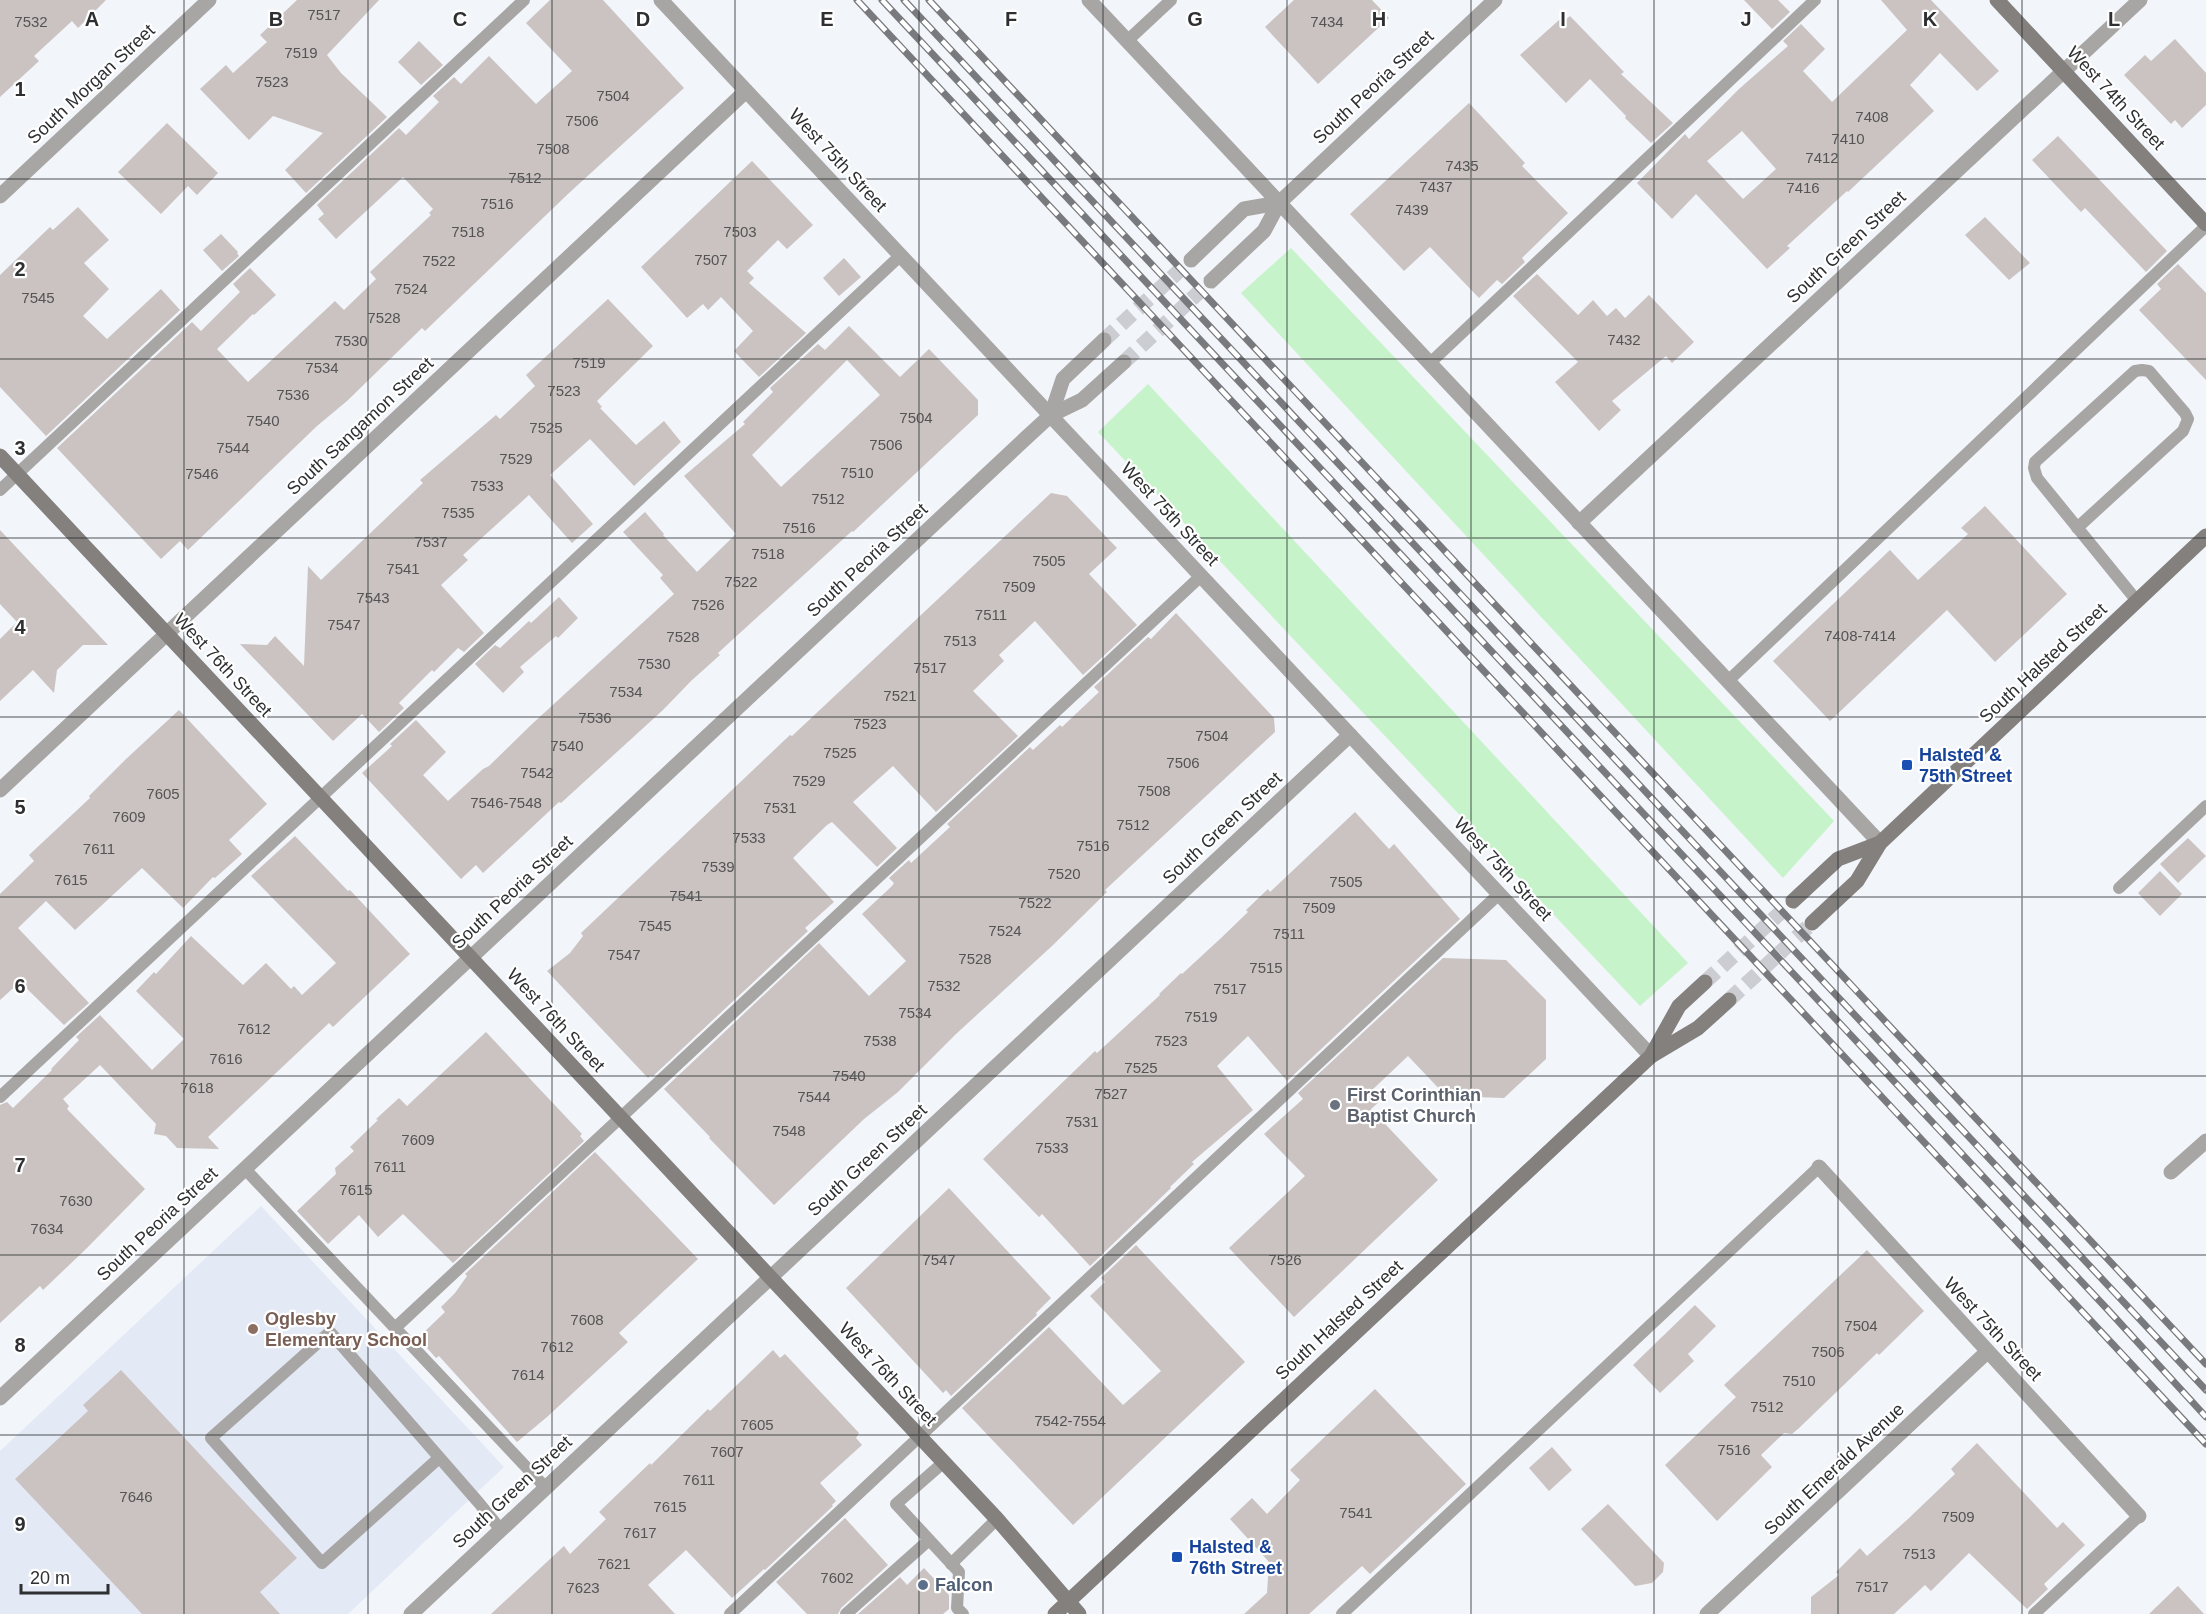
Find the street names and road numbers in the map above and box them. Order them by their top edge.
street label: South Morgan Street [23,20,159,148]
street label: South Peoria Street [1309,26,1437,148]
street label: West 74th Street [2063,42,2169,154]
street label: West 75th Street [785,104,891,216]
street label: South Green Street [1782,187,1910,307]
street label: South Sangamon Street [283,353,437,499]
street label: West 75th Street [1117,458,1223,570]
street label: South Peoria Street [803,499,931,621]
street label: South Halsted Street [1975,599,2111,727]
street label: West 76th Street [170,609,276,721]
street label: South Green Street [1158,768,1286,888]
street label: West 75th Street [1450,813,1556,925]
street label: South Peoria Street [448,831,576,953]
street label: West 76th Street [503,964,609,1076]
street label: South Green Street [803,1100,931,1220]
street label: South Peoria Street [93,1163,221,1285]
street label: South Halsted Street [1271,1256,1407,1384]
street label: West 75th Street [1940,1273,2046,1385]
street label: West 76th Street [835,1318,941,1430]
street label: South Emerald Avenue [1760,1399,1908,1539]
street label: South Green Street [448,1432,576,1552]

